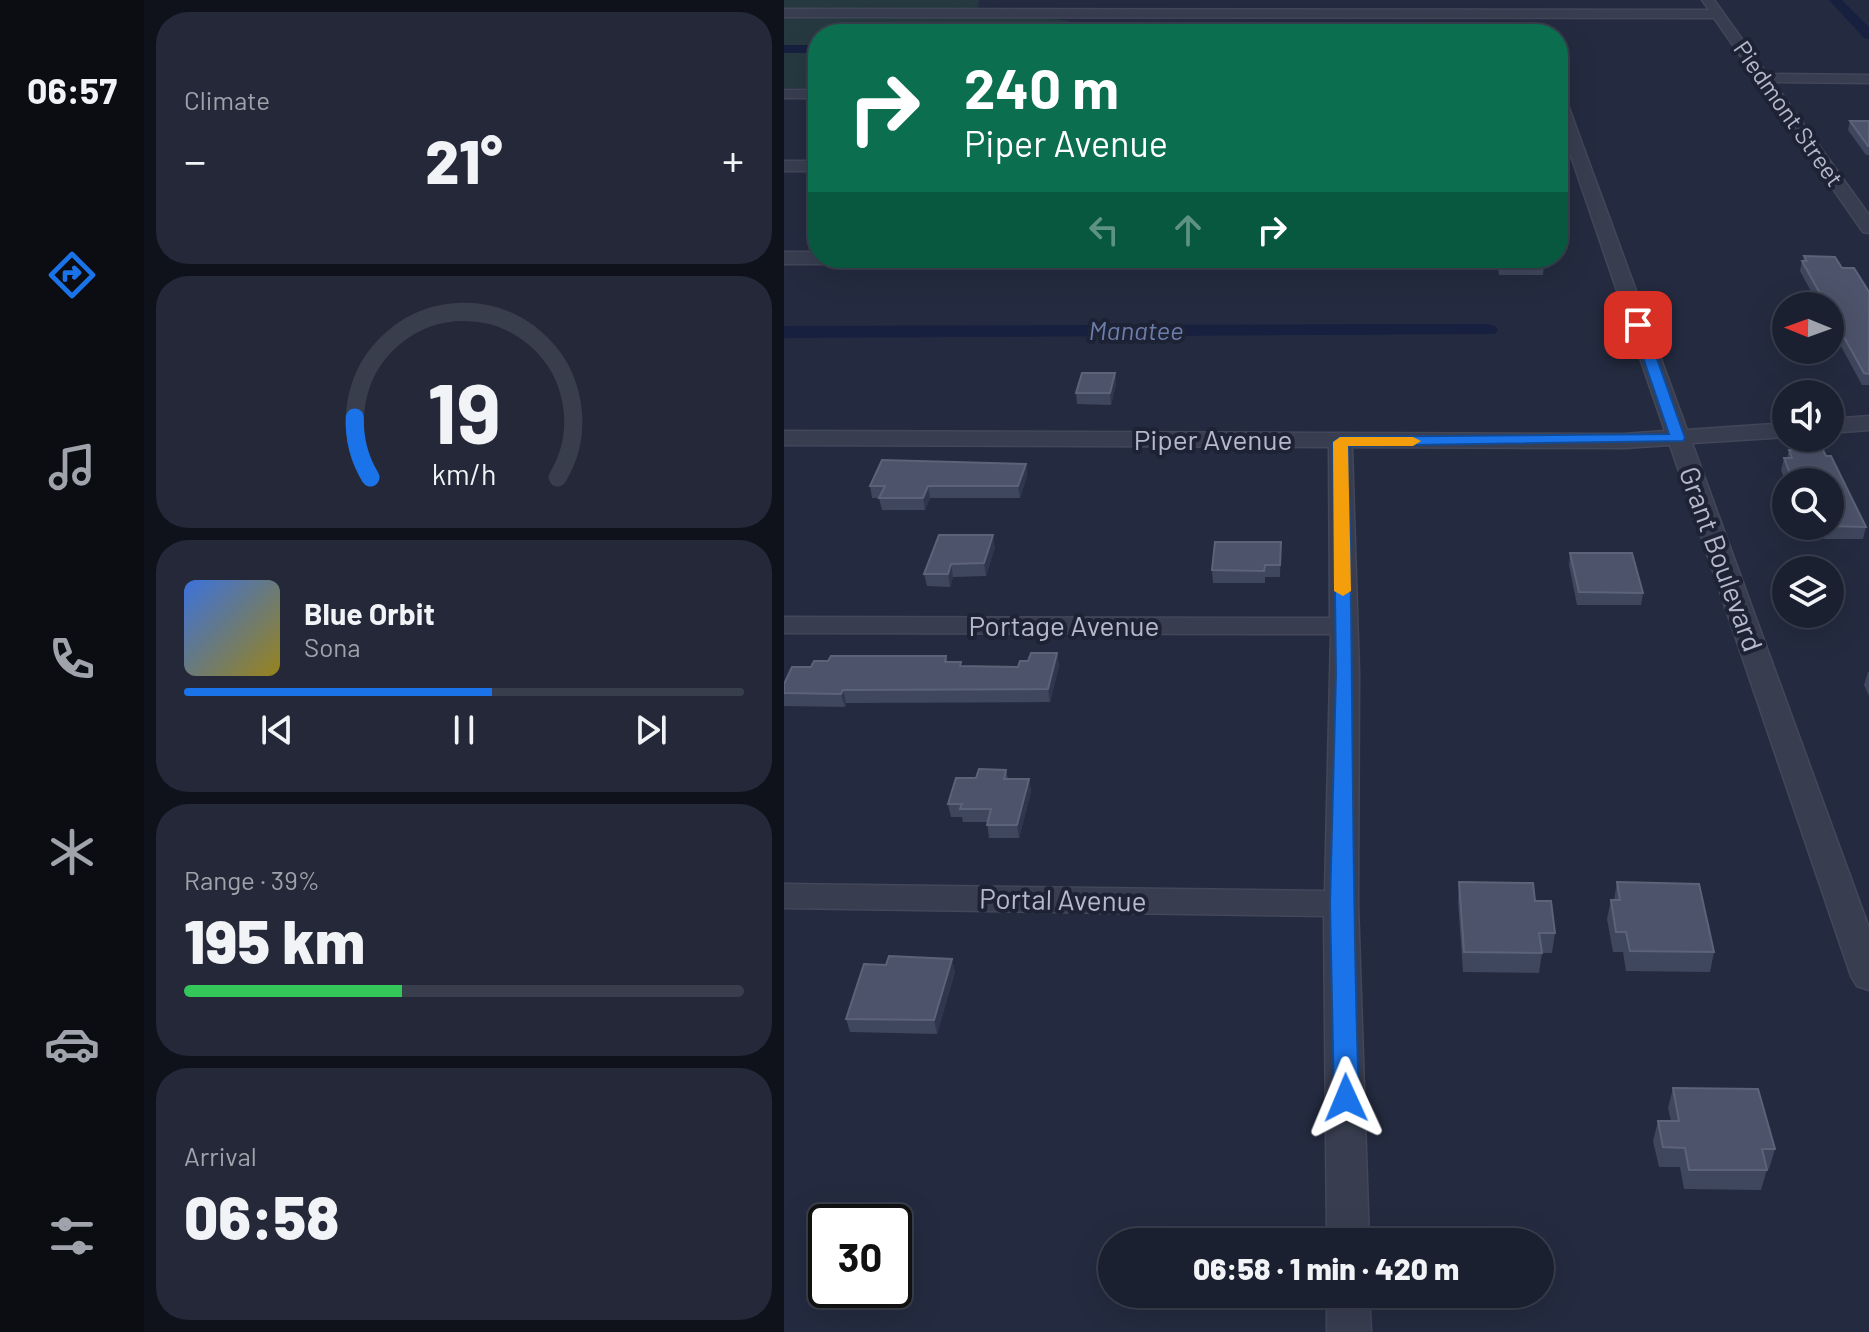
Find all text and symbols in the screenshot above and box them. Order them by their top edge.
street label: Piedmont Street [1728,35,1850,191]
text: 240 m [964,53,1119,120]
icon: right [832,56,936,160]
text: 06:57 [27,68,117,111]
text: Climate [184,84,270,115]
text: Piper Avenue [964,121,1168,164]
text: 21° [425,124,503,196]
text: − [184,133,206,186]
text: + [722,133,744,186]
icon: left [1082,208,1126,252]
icon: ahead [1166,208,1210,252]
icon: right [1250,208,1294,252]
icon: directions [44,247,100,303]
pin [1604,291,1672,359]
north arrow [1772,292,1844,364]
map controls [1772,292,1844,628]
icon: arrive [1616,303,1660,347]
water label: Manatee [1089,314,1183,345]
text: 19 [427,361,501,461]
button: sound [1772,380,1844,452]
street label: Piper Avenue [1134,422,1292,456]
icon: music [44,439,100,495]
text: km/h [432,456,496,491]
street label: Grant Boulevard [1673,462,1771,656]
button: search [1772,468,1844,540]
button: layers [1772,556,1844,628]
text: Blue Orbit [304,595,435,631]
street label: Portage Avenue [969,608,1159,642]
icon: phone [44,631,100,687]
text: Sona [304,631,361,662]
icon: previous [255,708,299,752]
icon: pause [442,708,486,752]
icon: next [629,708,673,752]
icon: climate [44,824,100,880]
text: Range · 39% [184,864,320,895]
street label: Portal Avenue [979,881,1147,917]
text: 195 km [184,904,365,976]
icon: car [44,1016,100,1072]
position arrow [1304,1056,1388,1140]
text: Arrival [184,1140,257,1171]
text: 06:58 [184,1180,339,1252]
speed limit sign: 30 [808,1204,912,1308]
icon: filters [44,1208,100,1264]
text: 06:58 · 1 min · 420 m [1193,1250,1459,1286]

